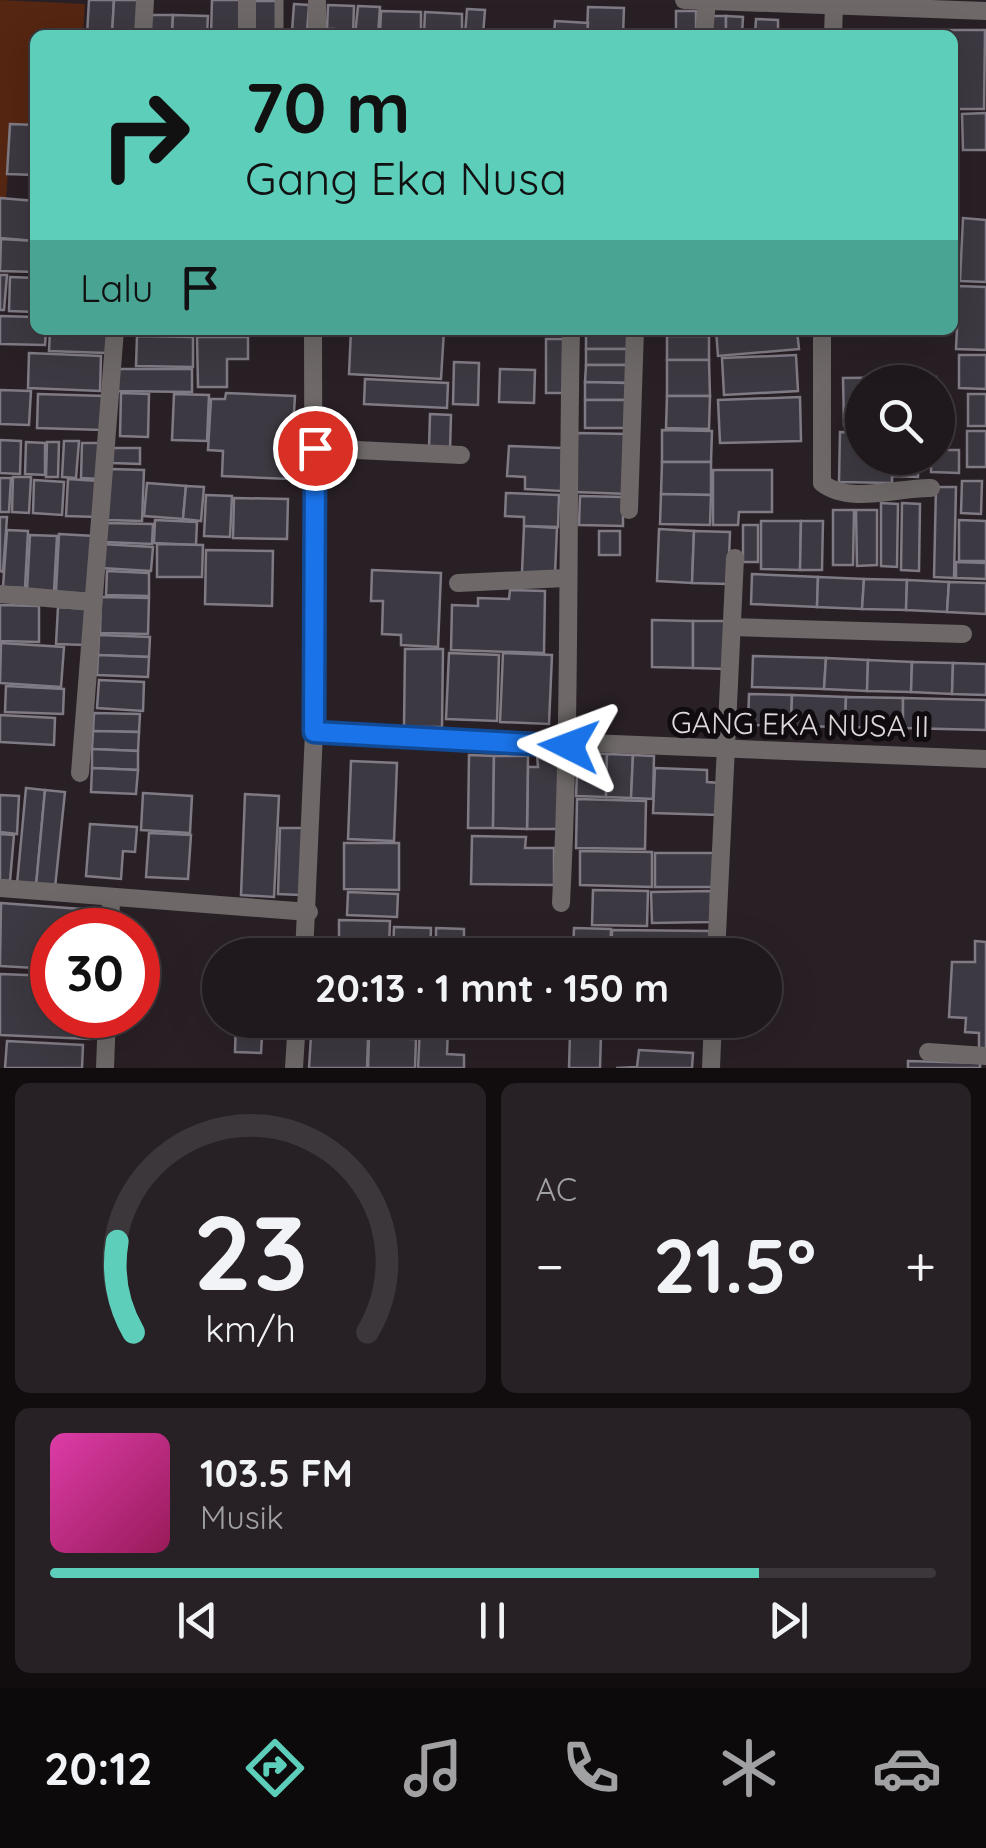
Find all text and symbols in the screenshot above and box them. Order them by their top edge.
text: 70 m [245,63,411,151]
icon: right [80,70,210,200]
text: Gang Eka Nusa [245,150,567,206]
icon: arrive [173,260,228,315]
text: Lalu [80,264,153,312]
map controls [845,365,955,475]
button: search [845,365,955,475]
pin [273,406,358,491]
icon: arrive [288,421,343,476]
position arrow [517,694,621,798]
street label: GANG EKA NUSA II [670,703,930,745]
speed limit sign: 30 [30,908,160,1038]
text: 20:13 · 1 mnt · 150 m [315,964,669,1012]
text: AC [536,1169,577,1209]
text: 23 [193,1186,308,1316]
text: 21.5° [653,1218,816,1312]
text: − [536,1231,564,1300]
text: + [905,1231,936,1300]
text: km/h [205,1306,296,1351]
text: 103.5 FM [200,1449,353,1497]
text: Musik [200,1497,284,1537]
icon: previous [170,1593,225,1648]
icon: pause [465,1593,520,1648]
icon: next [761,1593,816,1648]
icon: directions [240,1733,310,1803]
icon: music [398,1733,468,1803]
icon: phone [556,1733,626,1803]
icon: climate [714,1733,784,1803]
icon: car [872,1733,942,1803]
text: 20:12 [44,1740,153,1796]

